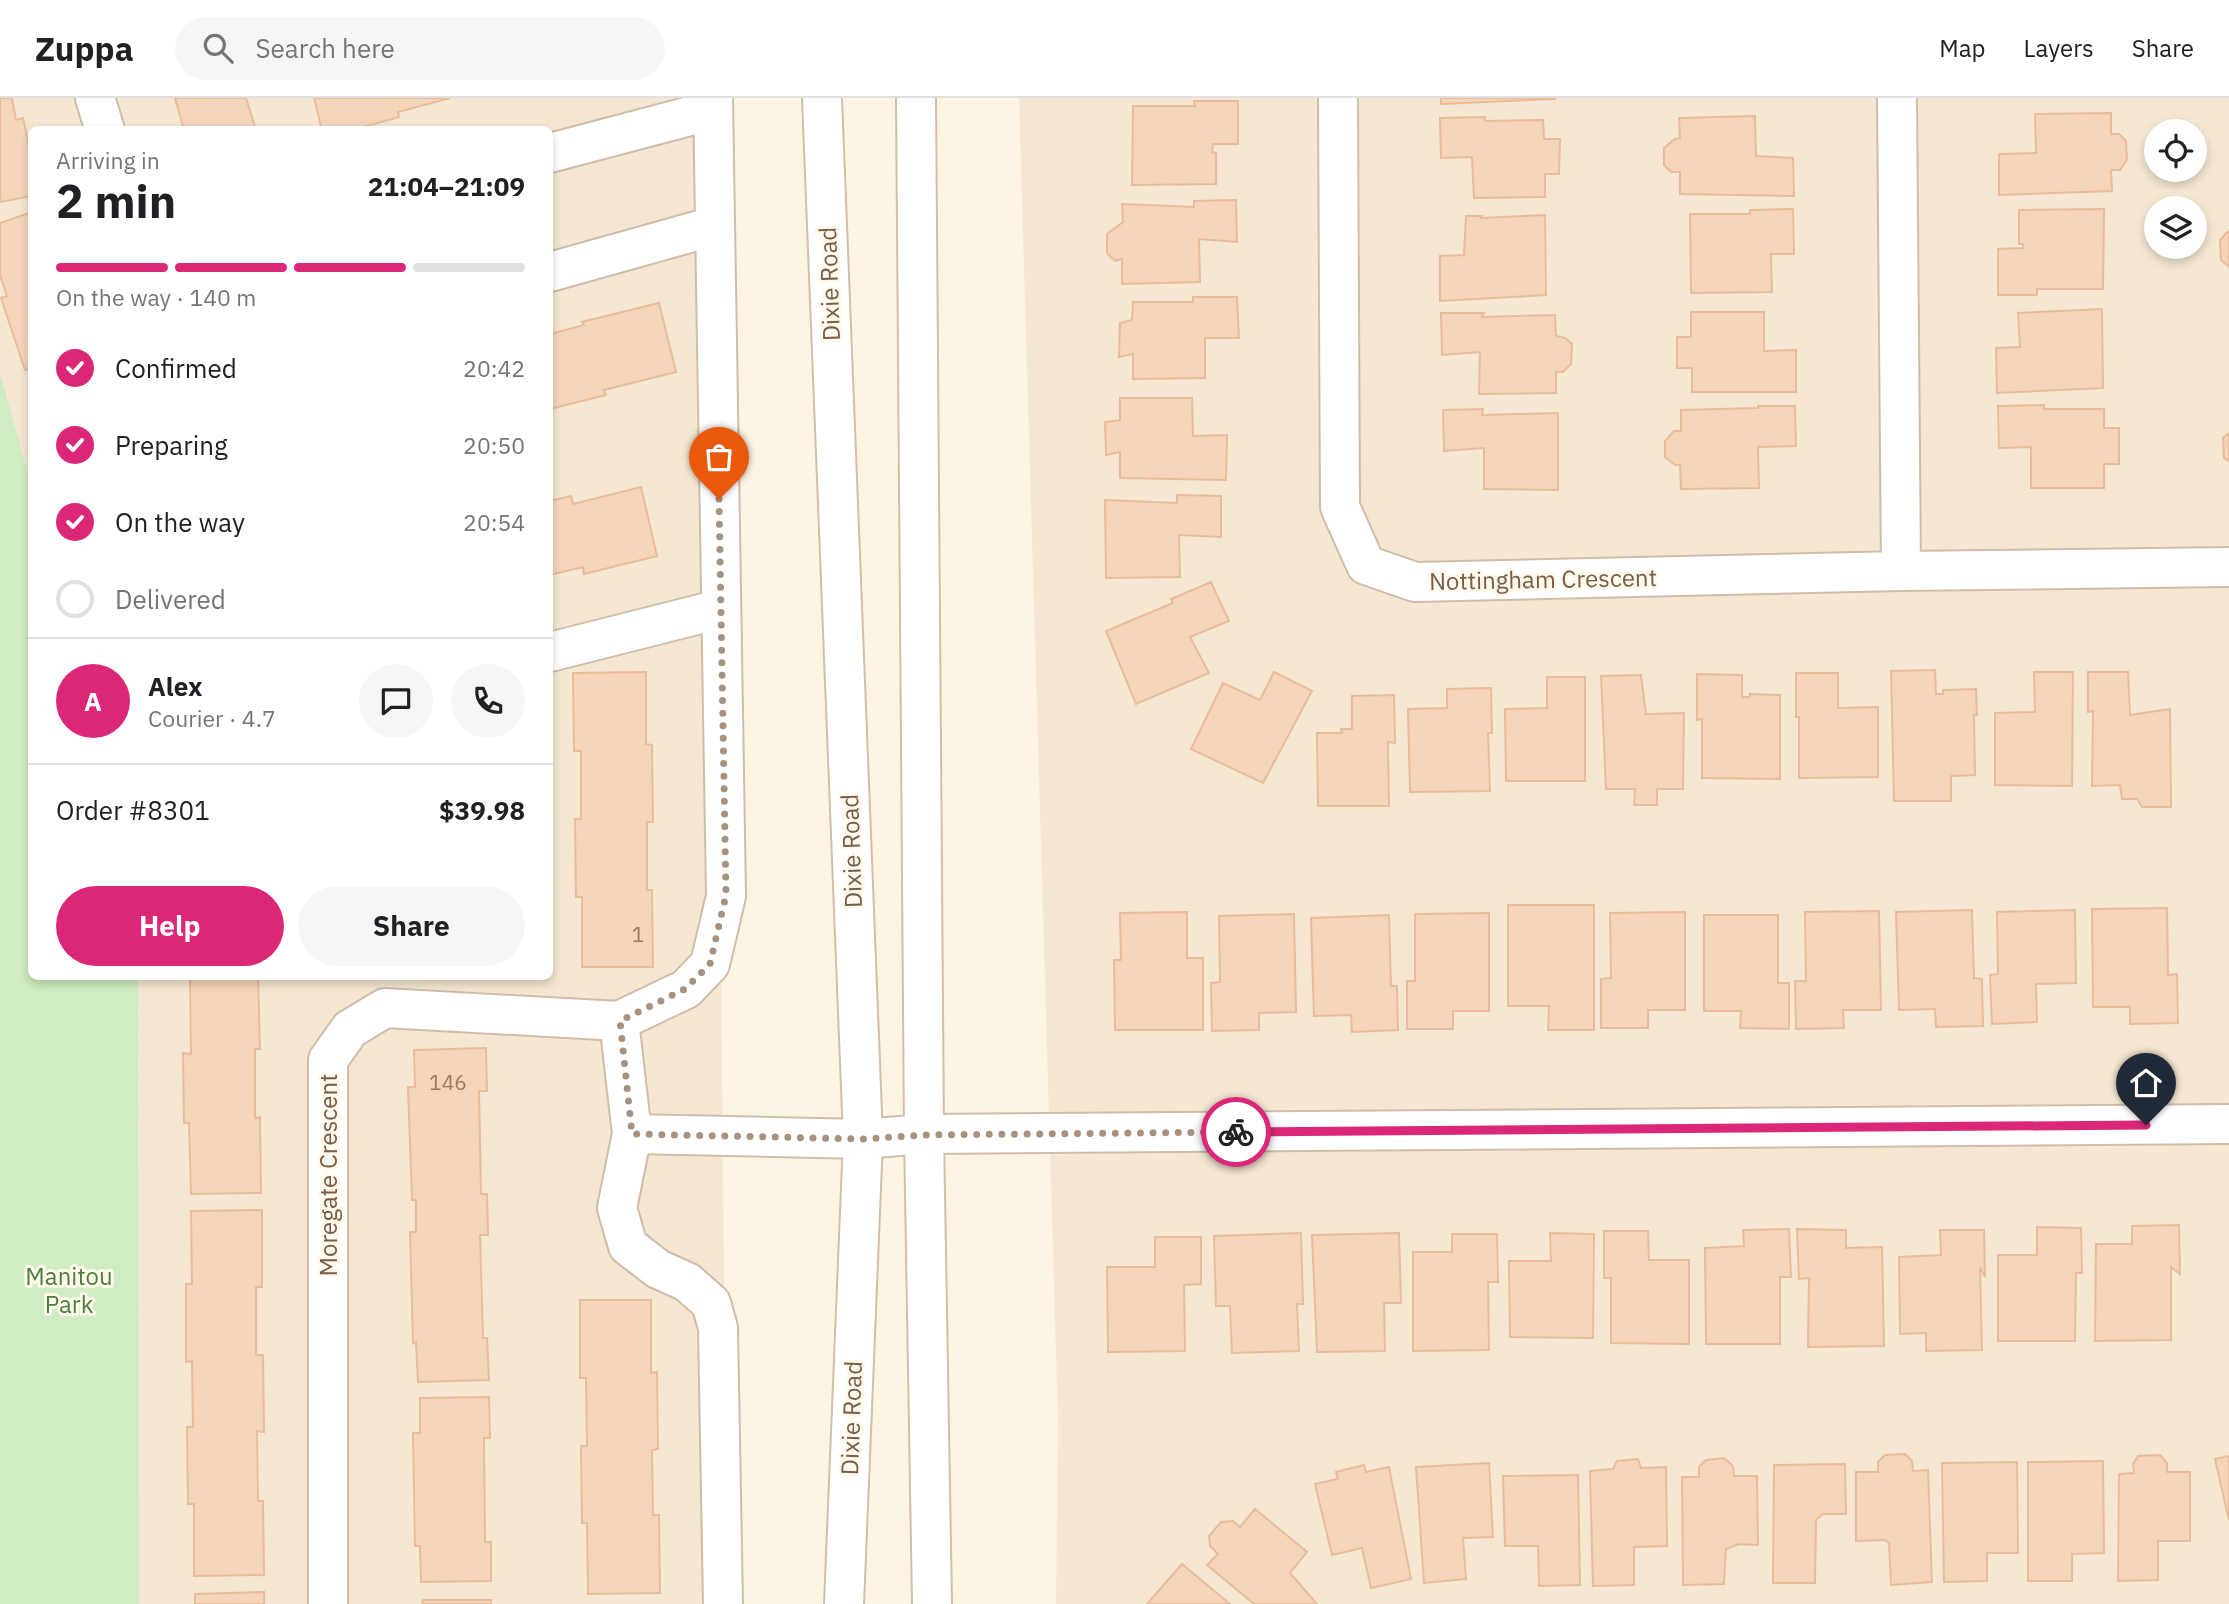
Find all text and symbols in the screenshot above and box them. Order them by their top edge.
search box [175,17,665,80]
text: Zuppa [35,27,133,70]
icon: search [199,29,237,67]
text: Search here [255,31,395,65]
text: Map [1939,32,1986,64]
text: Layers [2024,32,2094,64]
text: Share [2132,32,2194,64]
map controls [2144,119,2207,259]
button: locate [2144,119,2207,182]
text: Arriving in [56,145,160,175]
text: 21:04–21:09 [368,169,525,203]
text: 2 min [56,171,176,231]
button: layers [2144,196,2207,259]
street label: Dixie Road [811,226,847,342]
text: On the way · 140 m [56,282,256,312]
icon: check [56,349,94,387]
text: Confirmed [115,351,237,385]
text: 20:42 [463,353,525,383]
icon: check [56,426,94,464]
pin [689,427,749,499]
text: Preparing [115,428,228,462]
text: 20:50 [463,430,525,460]
icon: bag [700,438,738,476]
icon: check [56,503,94,541]
text: On the way [115,505,245,539]
text: 20:54 [463,507,525,537]
street label: Nottingham Crescent [1429,561,1657,597]
text: Delivered [115,582,226,616]
button: chat [359,664,433,738]
button: phone [451,664,525,738]
text: Alex [148,669,202,703]
text: A [84,684,102,718]
text: Courier · 4.7 [148,703,276,733]
text: Order #8301 [56,793,210,827]
text: $39.98 [439,793,525,827]
street label: Dixie Road [833,793,869,909]
button: Help [56,886,284,966]
button: Share [298,886,525,966]
house number: 1 [632,920,644,948]
pin [2116,1053,2176,1125]
icon: home [2127,1064,2165,1102]
house number: 146 [429,1068,467,1096]
street label: Moregate Crescent [312,1074,344,1277]
courier [1201,1097,1271,1167]
icon: bike [1217,1113,1255,1151]
park label: Manitou Park [25,1260,113,1320]
street label: Dixie Road [833,1360,869,1476]

